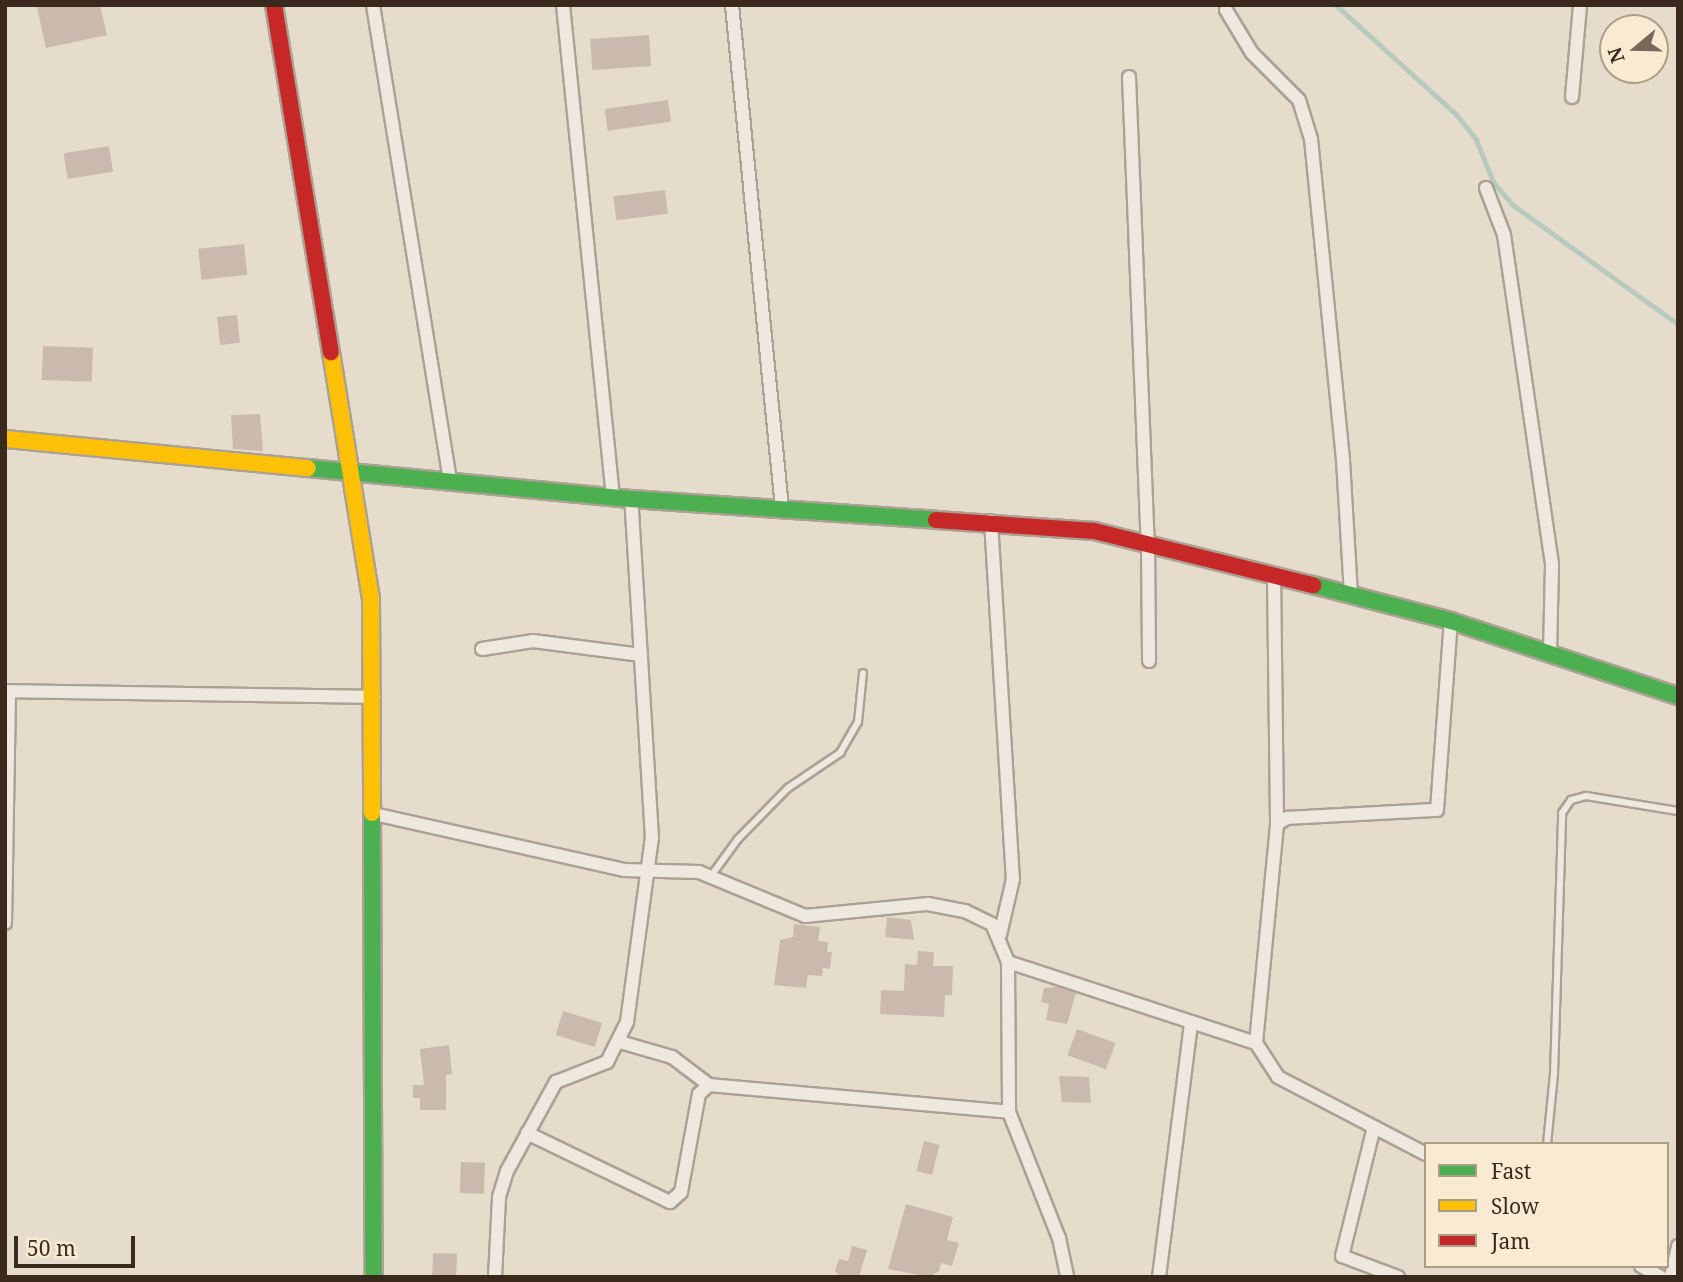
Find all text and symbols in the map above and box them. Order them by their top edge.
north arrow [1599,14,1669,84]
text: N [1601,44,1631,67]
legend [1424,1142,1669,1268]
text: Fast [1491,1157,1531,1185]
text: Slow [1491,1192,1539,1220]
scale bar [18,1222,138,1266]
text: Jam [1491,1227,1530,1255]
text: 50 m [27,1234,76,1262]

